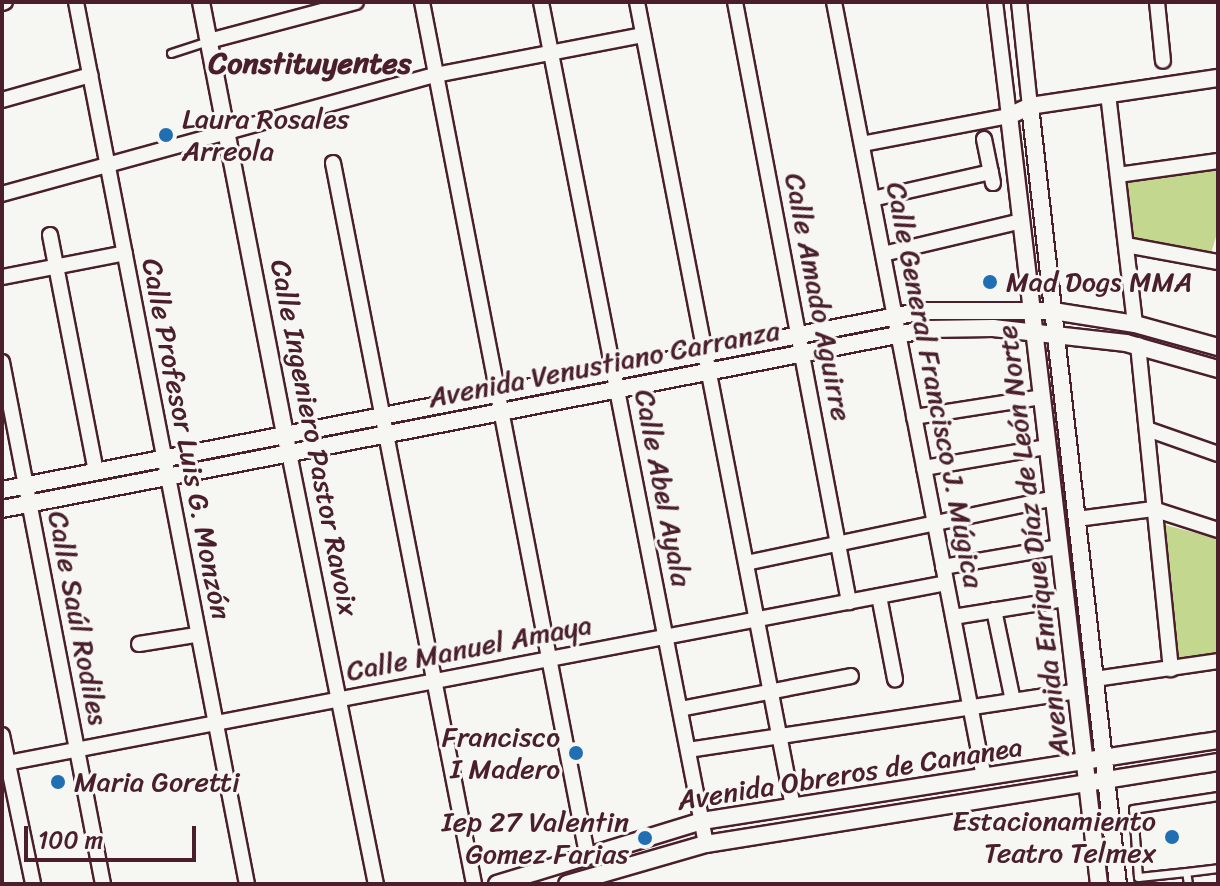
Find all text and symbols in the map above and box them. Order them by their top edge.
district label: Constituyentes [208,45,412,81]
place label: Laura Rosales Arreola [182,102,348,168]
marker: Laura Rosales Arreola [157,126,175,144]
street label: Calle Amado Aguirre [778,171,858,423]
street label: Calle General Francisco J. Múgica [879,179,991,591]
street label: Calle Profesor Luis G. Monzón [135,256,237,622]
street label: Calle Ingeniero Pastor Ravoix [263,257,365,619]
place label: Mad Dogs MMA [1006,265,1195,299]
marker: Mad Dogs MMA [981,273,999,291]
street label: Avenida Venustiano Carranza [425,313,783,415]
street label: Avenida Enrique Díaz de León Norte [990,323,1076,759]
street label: Calle Abel Ayala [627,386,699,590]
street label: Calle Saúl Rodiles [41,508,115,728]
street label: Calle Manuel Amaya [344,608,594,688]
place label: Francisco I Madero [442,720,560,786]
street label: Avenida Obreros de Cananea [675,730,1025,818]
marker: Francisco I Madero [567,744,585,762]
place label: Maria Goretti [74,765,240,799]
marker: Maria Goretti [49,773,67,791]
place label: Estacionamiento Teatro Telmex [952,804,1156,870]
place label: Iep 27 Valentin Gomez Farias [442,805,629,871]
scale bar [28,810,200,860]
text: 100 m [38,819,103,861]
marker: Estacionamiento Teatro Telmex [1163,828,1181,846]
marker: Iep 27 Valentin Gomez Farias [636,829,654,847]

